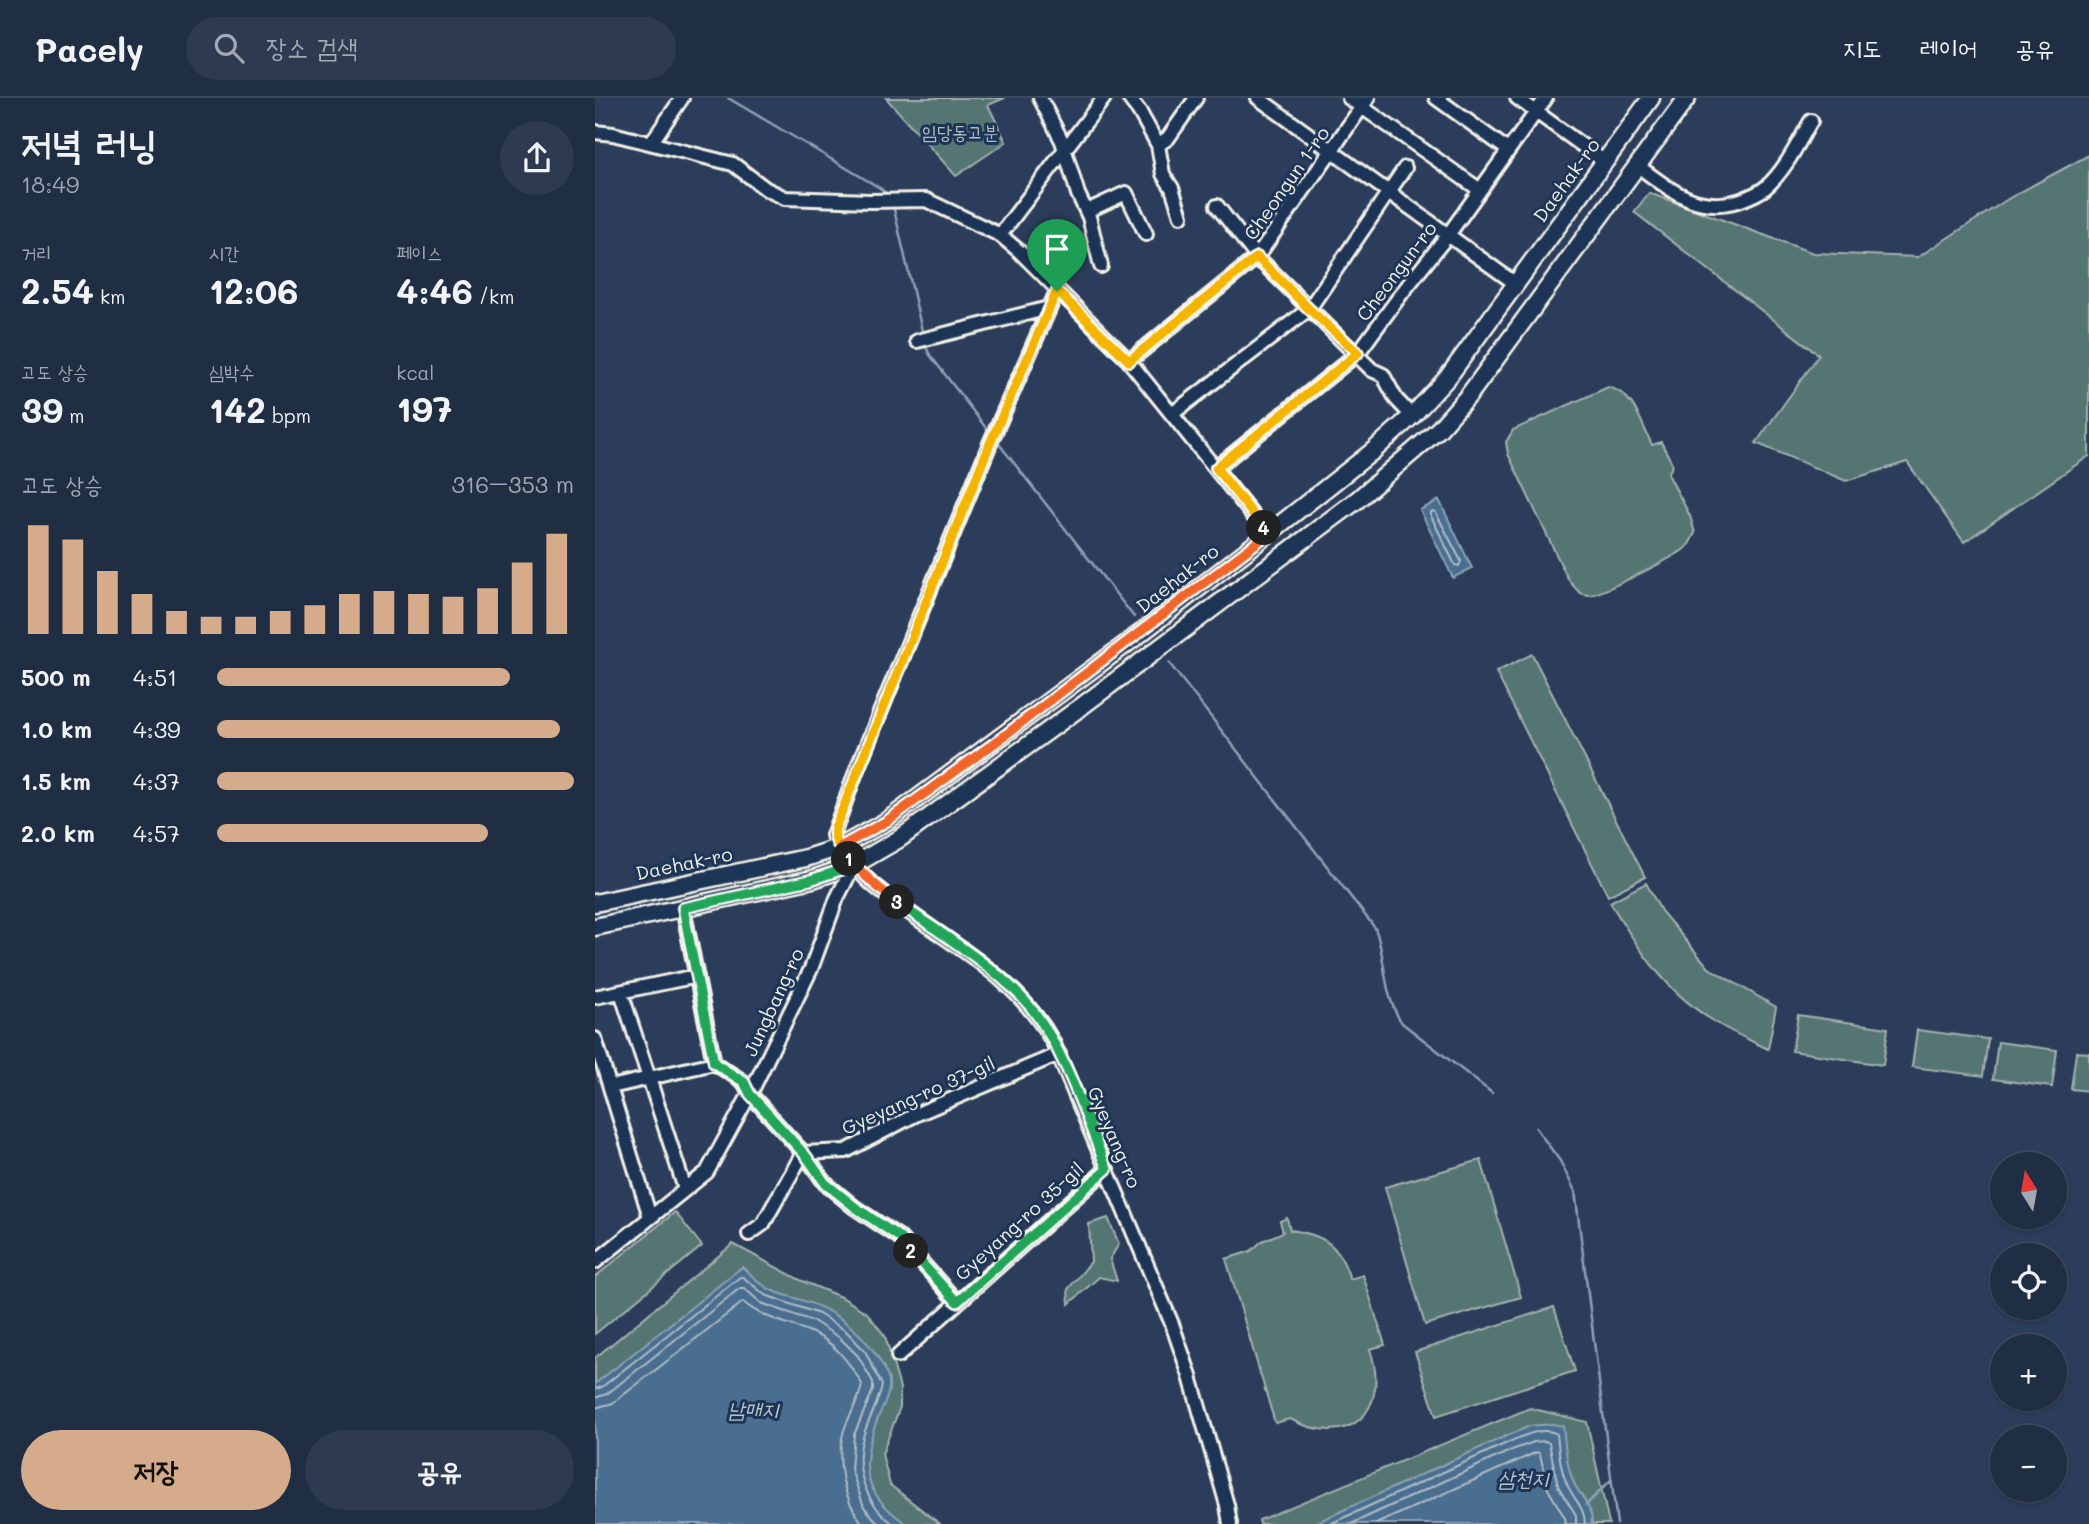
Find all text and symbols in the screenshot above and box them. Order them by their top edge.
search box [186,17,676,80]
text: Pacely [35,27,144,70]
icon: search [210,29,248,67]
text: 장소 검색 [266,30,358,64]
text: 지도 [1843,32,1881,63]
text: 레이어 [1919,32,1977,63]
text: 공유 [2015,32,2054,63]
text: 저녁 러닝 [21,118,157,168]
park label: 임당동고분 [922,119,998,144]
button: share [500,121,574,195]
street label: Cheongun 1-ro [1238,121,1334,245]
street label: Daehak-ro [1527,133,1605,227]
text: 18:49 [21,169,79,199]
street label: Cheongun-ro [1350,216,1442,326]
pin [1027,219,1087,291]
icon: arrive [1038,230,1076,268]
text: 거리 [21,240,52,265]
text: 시간 [209,240,239,265]
text: 페이스 [396,240,442,265]
text: 2.54 [21,267,94,313]
text: 12:06 [209,267,299,313]
text: 4:46 [396,267,473,313]
text: km [94,284,125,309]
text: /km [473,284,514,309]
text: 고도 상승 [21,359,88,384]
text: 심박수 [209,359,255,384]
text: kcal [396,360,434,385]
text: 197 [396,385,452,431]
text: 39 [21,386,63,432]
text: 142 [209,386,266,432]
text: m [63,403,84,428]
text: bpm [266,403,311,428]
text: 고도 상승 [21,469,102,499]
text: 316–353 m [451,469,574,499]
pin: 4 [1247,510,1281,546]
text: 4 [1257,515,1270,540]
street label: Daehak-ro [1131,538,1223,618]
text: 500 m [21,662,91,692]
text: 4:51 [133,662,177,692]
text: 1.0 km [21,714,92,744]
text: 4:39 [133,714,181,744]
text: 1.5 km [21,766,91,796]
text: 4:37 [133,766,180,796]
text: 2.0 km [21,818,95,848]
text: 4:57 [133,818,180,848]
street label: Daehak-ro [633,841,735,885]
pin: 1 [831,842,867,876]
text: 1 [844,846,853,871]
pin: 3 [879,884,915,920]
text: 3 [891,889,902,914]
street label: Jungbang-ro [737,944,809,1060]
street label: Gyeyang-ro 37-gil [837,1050,999,1140]
street label: Gyeyang-ro [1082,1082,1148,1192]
north arrow [1990,1152,2067,1228]
map controls [1990,1152,2067,1502]
street label: Gyeyang-ro 35-gil [949,1156,1089,1286]
pin: 2 [893,1234,929,1268]
text: 2 [905,1238,916,1263]
button: locate [1990,1243,2067,1320]
button: + [1990,1334,2067,1411]
water label: 남매지 [728,1395,780,1422]
button: − [1990,1425,2067,1502]
button: 저장 [21,1430,291,1510]
button: 공유 [305,1430,574,1510]
water label: 삼천지 [1498,1464,1550,1491]

